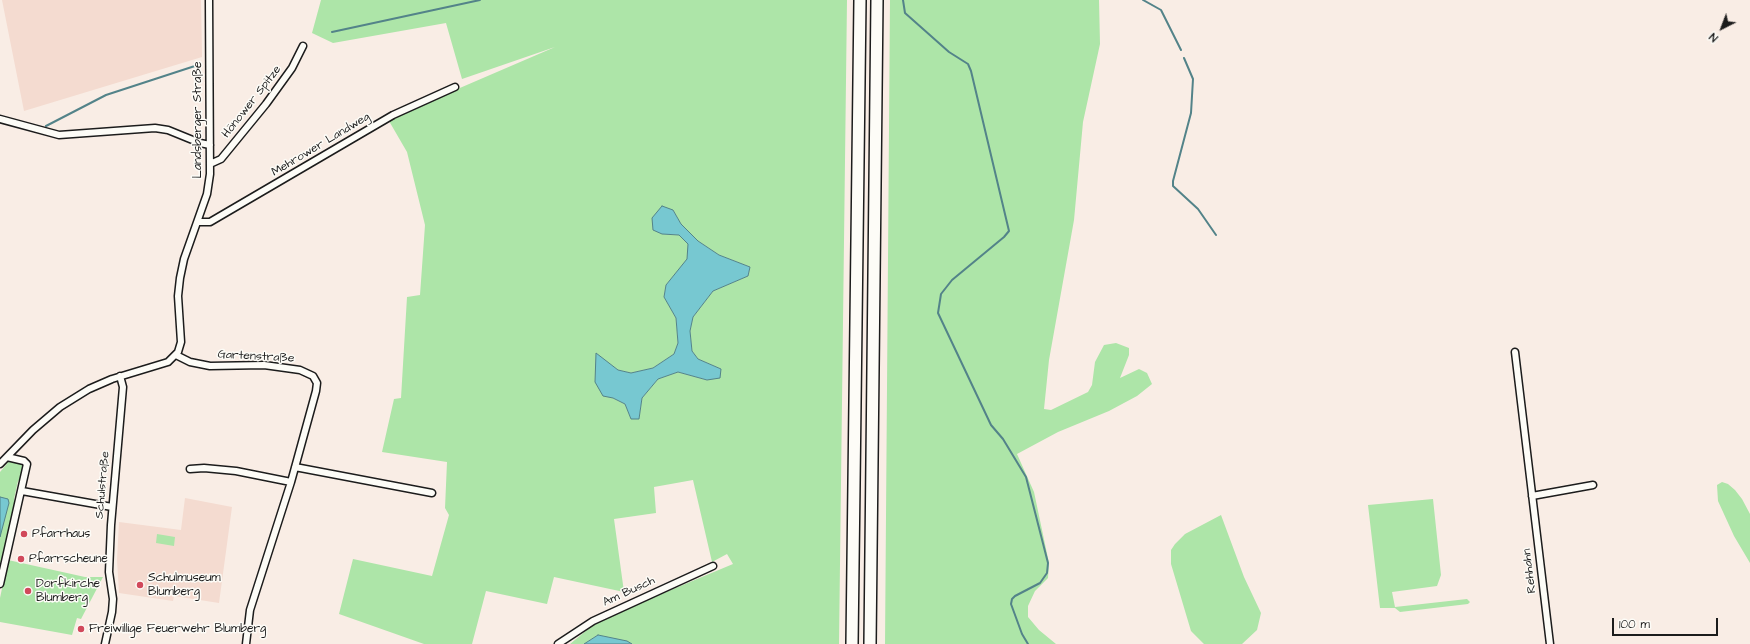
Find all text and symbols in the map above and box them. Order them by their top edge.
north arrow [1702,8,1742,48]
text: N [1706,29,1721,45]
street label: Landsberger Straße [191,62,205,178]
street label: Hönower Spitze [219,63,285,141]
street label: Mehrower Landweg [269,110,373,180]
street label: Gartenstraße [217,348,295,366]
street label: Schulstraße [93,451,113,519]
place label: Pfarrhaus [32,527,90,541]
marker: Pfarrhaus [19,529,29,539]
street label: Rehhahn [1520,548,1540,594]
place label: Pfarrscheune [29,552,108,566]
marker: Pfarrscheune [16,554,26,564]
place label: Schulmuseum Blumberg [148,571,221,599]
street label: Am Busch [601,574,657,610]
place label: Dorfkirche Blumberg [36,577,100,605]
marker: Schulmuseum Blumberg [135,580,145,590]
marker: Dorfkirche Blumberg [23,586,33,596]
scale bar [1614,610,1720,636]
text: 100 m [1619,616,1650,633]
place label: Freiwillige Feuerwehr Blumberg [89,622,266,636]
marker: Freiwillige Feuerwehr Blumberg [76,624,86,634]

